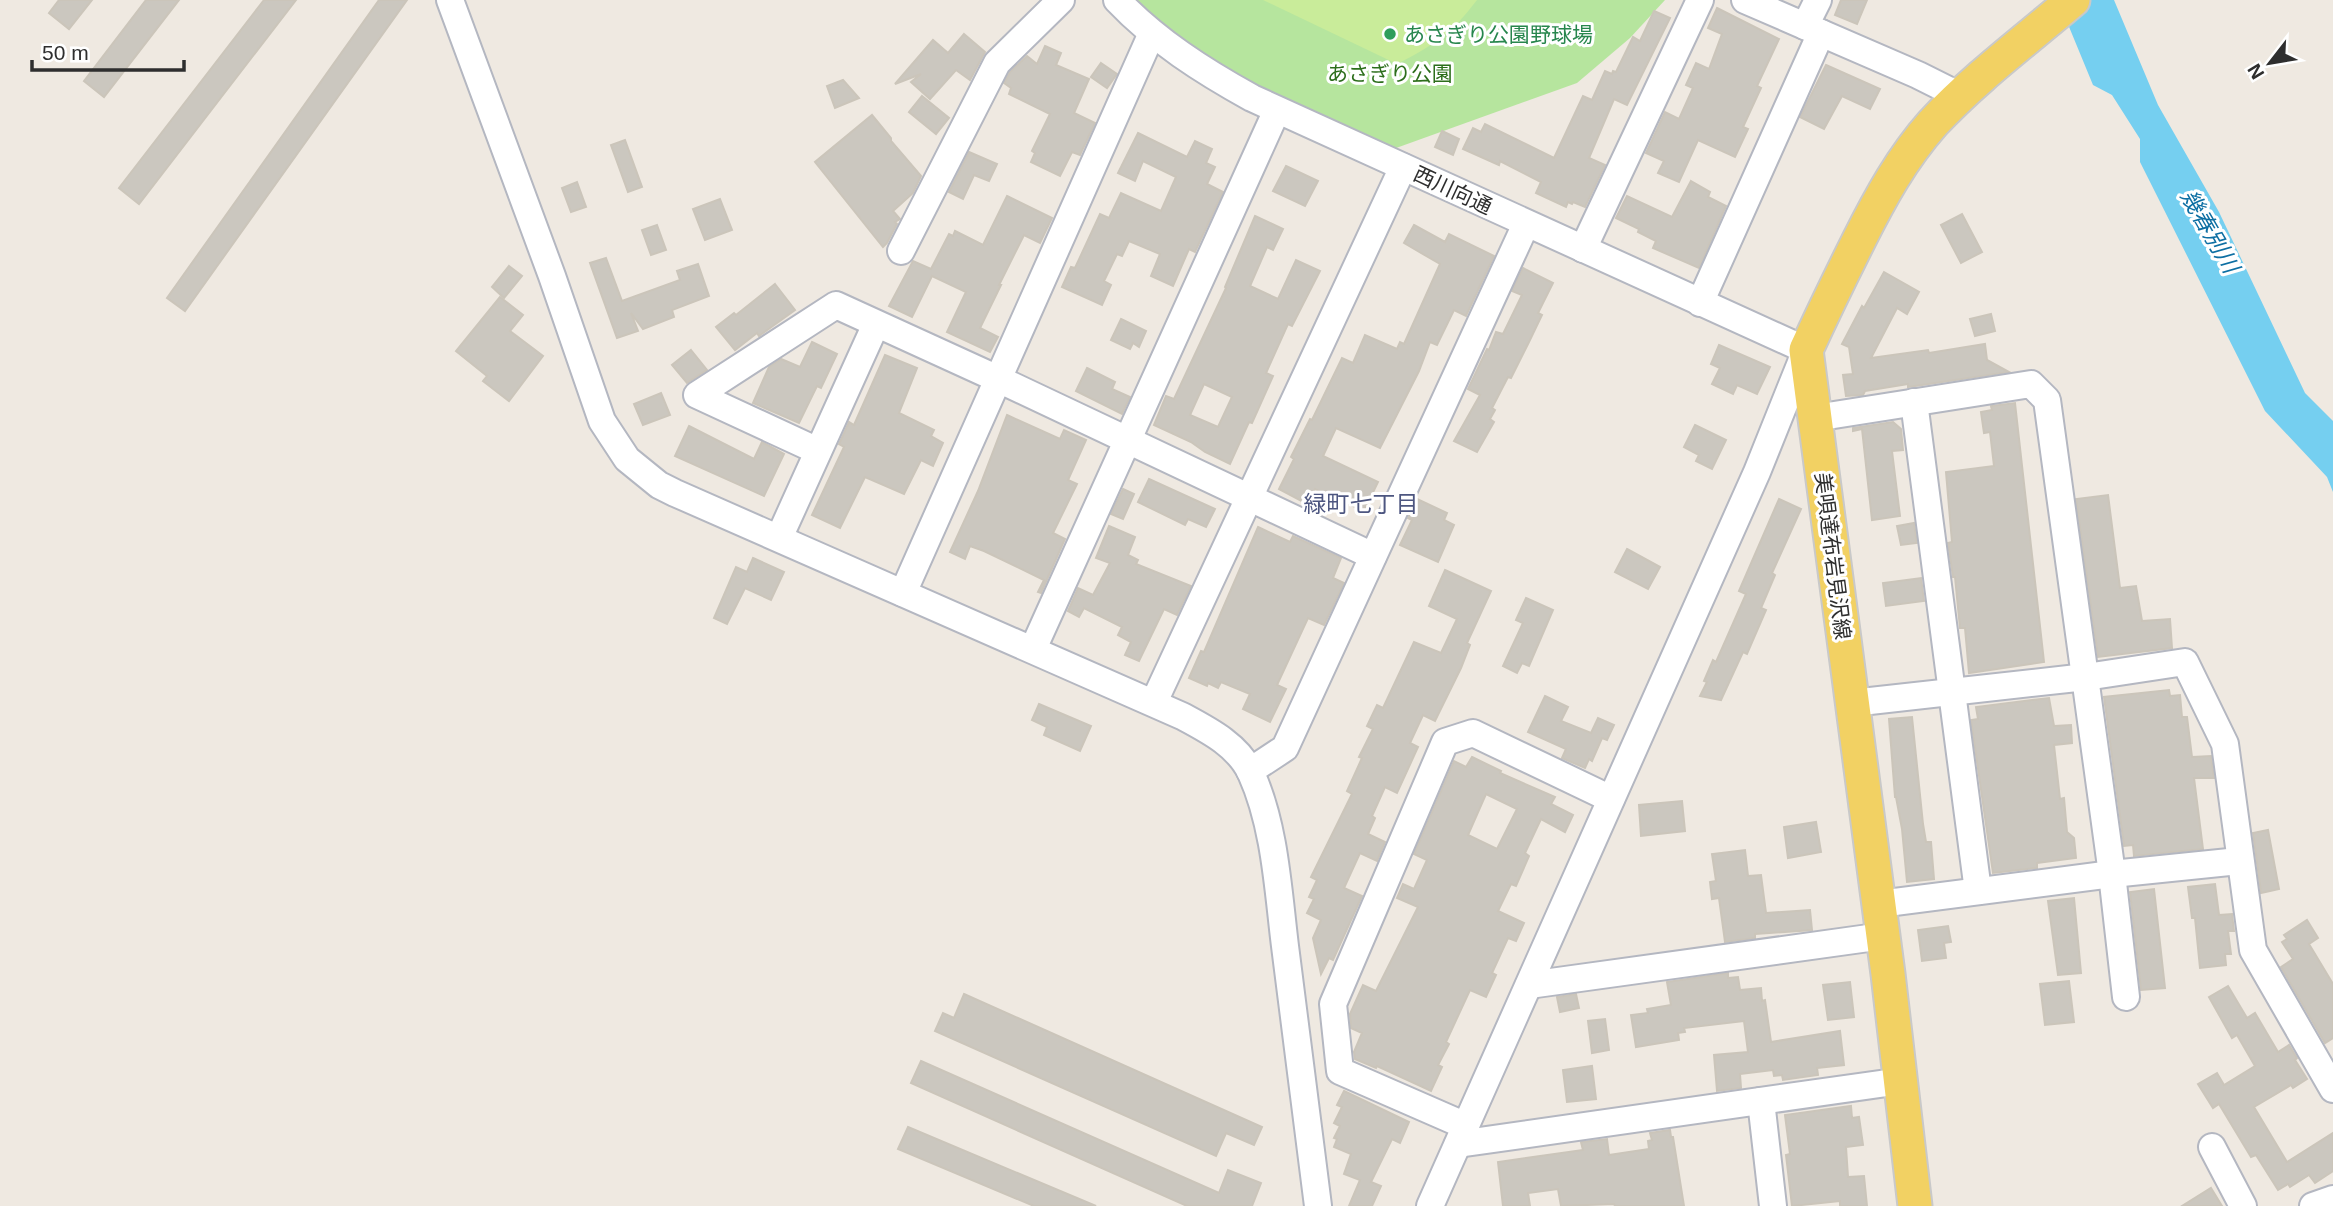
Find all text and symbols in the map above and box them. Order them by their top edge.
place label: あさぎり公園野球場 [1404,23,1593,46]
marker: あさぎり公園野球場 [1382,26,1398,42]
scale bar [32,28,184,72]
north arrow [2235,28,2305,98]
text: 50 m [42,41,89,64]
text: N [2243,60,2268,83]
park label: あさぎり公園 [1327,62,1453,85]
street label: 西川向通 [1410,162,1496,218]
water label: 幾春別川 [2176,185,2246,280]
street label: 美唄達布岩見沢線 [1811,471,1855,641]
district label: 緑町七丁目 [1304,491,1419,517]

